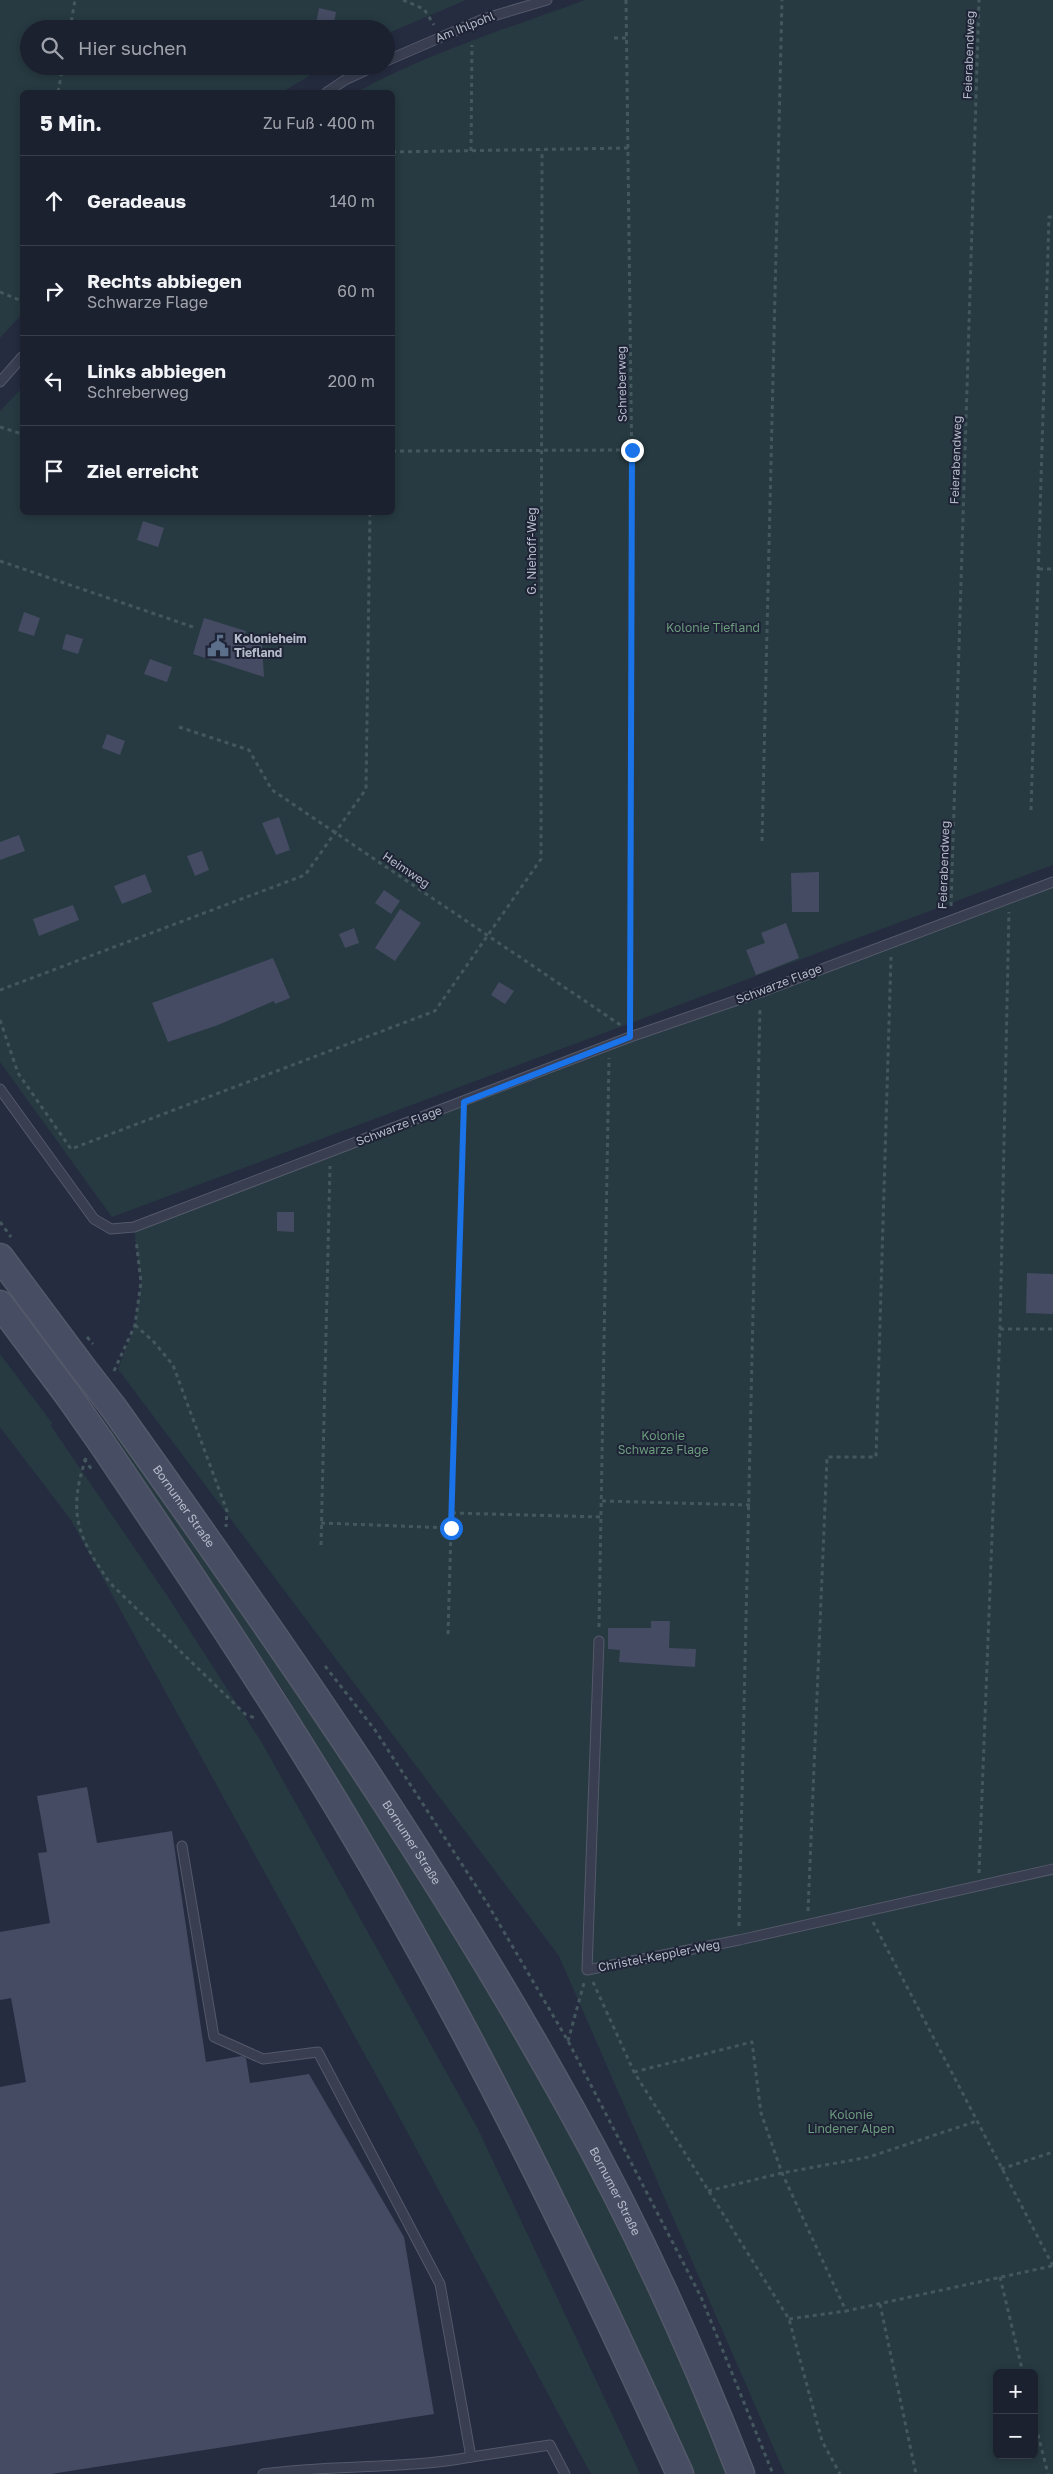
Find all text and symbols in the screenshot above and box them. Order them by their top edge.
street label: Am Ihlpohl [433,8,497,45]
street label: Feierabendweg [959,10,978,99]
search box [20,20,395,75]
icon: search [38,34,66,62]
text: Hier suchen [78,36,187,59]
text: 5 Min. [40,110,102,136]
text: Zu Fuß · 400 m [263,113,375,133]
icon: ahead [40,187,68,215]
text: Geradeaus [87,189,186,212]
text: 140 m [329,191,375,211]
text: Rechts abbiegen [87,269,242,292]
icon: right [40,277,68,305]
text: 60 m [337,281,375,301]
text: Schwarze Flage [87,292,208,312]
street label: Schreberweg [613,346,630,422]
text: Links abbiegen [87,359,226,382]
icon: left [40,367,68,395]
text: 200 m [328,371,375,391]
text: Schreberweg [87,382,189,402]
street label: Feierabendweg [946,415,965,504]
route end [621,439,644,462]
icon: arrive [40,457,68,485]
text: Ziel erreicht [87,459,199,482]
street label: G. Niehoff-Weg [524,507,539,595]
park label: Kolonie Tiefland [666,620,760,635]
place label: Kolonieheim Tiefland [234,631,307,660]
public building icon: Kolonieheim Tiefland [205,633,231,659]
street label: Feierabendweg [934,820,953,909]
street label: Heimweg [380,848,433,891]
street label: Schwarze Flage [734,960,824,1007]
street label: Schwarze Flage [354,1102,444,1149]
park label: Kolonie Schwarze Flage [618,1428,708,1457]
street label: Bornumer Straße [150,1462,218,1550]
route start [440,1517,463,1540]
street label: Bornumer Straße [379,1797,444,1887]
street label: Christel-Keppler-Weg [597,1936,721,1975]
park label: Kolonie Lindener Alpen [807,2107,895,2136]
street label: Bornumer Straße [586,2144,644,2238]
map controls [993,2369,1038,2459]
button: + [993,2369,1038,2414]
button: − [993,2414,1038,2459]

